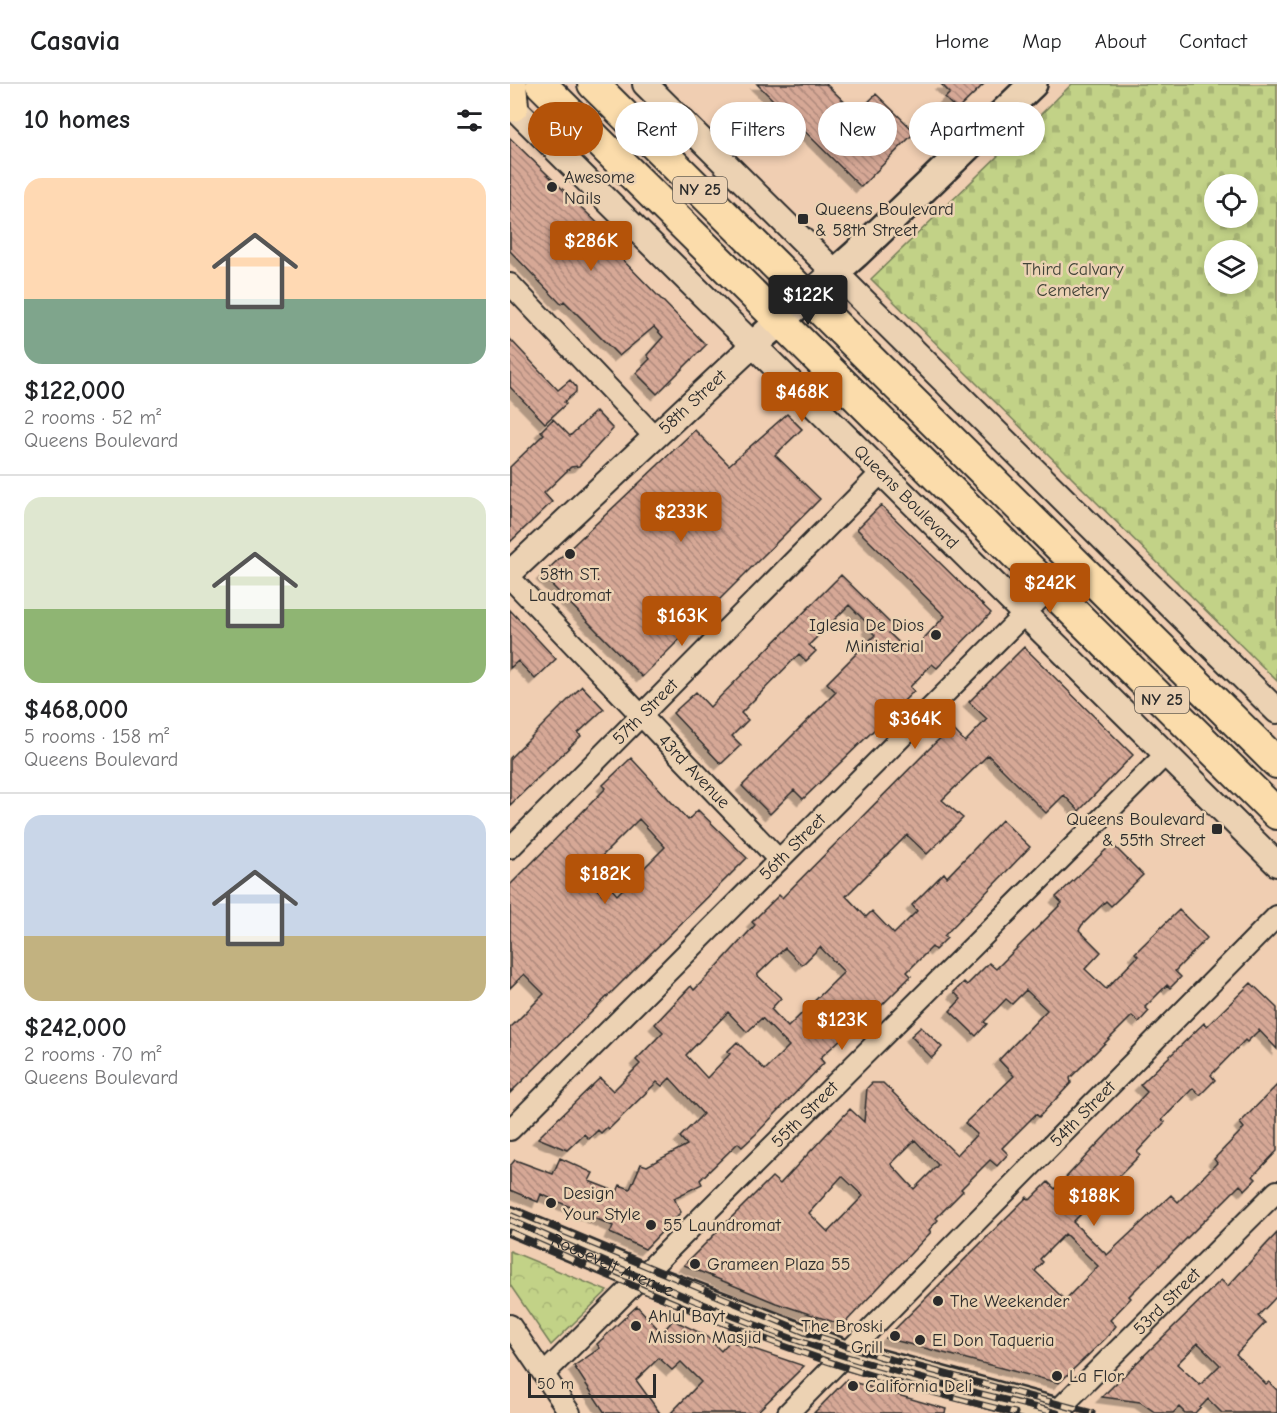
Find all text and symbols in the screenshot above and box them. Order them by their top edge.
text: Casavia [30,25,120,57]
text: Home [935,29,989,53]
text: Map [1022,29,1062,53]
text: About [1095,29,1146,53]
text: Contact [1179,29,1247,53]
chip: Buy [528,102,603,156]
chip: Rent [615,102,698,156]
chip: Filters [710,102,806,156]
chip: New [818,102,897,156]
chip: Apartment [909,102,1045,156]
icon: filters [453,104,486,137]
text: 10 homes [24,105,130,135]
place label: Awesome Nails [564,167,635,209]
map controls [1204,174,1258,294]
button: locate [1204,174,1258,228]
road number: NY 25 [673,177,727,203]
marker: Awesome Nails [545,180,559,194]
place label: Queens Boulevard & 58th Street [815,199,954,241]
marker: Queens Boulevard & 58th Street [796,212,810,226]
icon: home [201,217,309,325]
pin: $286K [549,221,633,272]
text: $286K [564,229,618,252]
button: layers [1204,240,1258,294]
park label: Third Calvary Cemetery [1022,259,1125,301]
pin: $122K [766,275,850,326]
text: $122K [782,283,834,306]
street label: 58th Street [654,365,731,439]
pin: $468K [760,372,844,423]
text: $122,000 [24,376,125,406]
text: $468K [775,380,829,403]
text: 2 rooms · 52 m² [24,406,161,429]
text: Queens Boulevard [24,429,178,452]
street label: Queens Boulevard [850,440,963,553]
pin: $233K [639,492,723,543]
text: $233K [655,500,707,523]
icon: home [201,536,309,644]
marker: 58th ST. Laudromat [563,547,577,561]
pin: $242K [1008,563,1092,614]
place label: 58th ST. Laudromat [529,564,612,606]
text: $242K [1024,571,1076,594]
pin: $163K [640,596,724,647]
text: $163K [656,604,708,627]
place label: Iglesia De Dios Ministerial [809,615,924,657]
marker: Iglesia De Dios Ministerial [929,628,943,642]
street label: 57th Street [608,674,683,749]
road number: NY 25 [1135,687,1189,713]
text: $468,000 [24,695,128,725]
pin: $364K [873,699,957,750]
text: $364K [889,707,942,730]
text: 5 rooms · 158 m² [24,725,169,748]
street label: 43rd Avenue [654,730,735,813]
text: Queens Boulevard [24,748,178,771]
street label: 56th Street [755,808,831,884]
place label: Queens Boulevard & 55th Street [1066,809,1206,851]
marker: Queens Boulevard & 55th Street [1210,822,1224,836]
icon: home [201,854,309,962]
pin: $182K [563,854,647,905]
text: $182K [579,862,631,885]
pin: $123K [800,1000,884,1051]
text: $123K [817,1008,867,1031]
text: $242,000 [24,1013,127,1043]
text: 2 rooms · 70 m² [24,1043,161,1066]
text: Queens Boulevard [24,1066,178,1089]
street label: 55th Street [767,1076,843,1152]
street label: 54th Street [1045,1076,1120,1151]
pin: $188K [1052,1176,1136,1227]
place label: Design Your Style [563,1183,641,1225]
text: $188K [1068,1184,1120,1207]
marker: Design Your Style [544,1196,558,1210]
place label: 55 Laundromat [663,1215,782,1236]
marker: 55 Laundromat [644,1218,658,1232]
street label: Roosevelt Avenue [548,1229,677,1301]
place label: Grameen Plaza 55 [707,1254,850,1275]
marker: Grameen Plaza 55 [688,1257,702,1271]
street label: 53rd Street [1129,1263,1205,1339]
place label: The Weekender [950,1291,1070,1312]
marker: The Weekender [931,1294,945,1308]
place label: Ahlul Bayt Mission Masjid [648,1306,761,1348]
place label: The Broski Grill [801,1316,883,1358]
marker: Ahlul Bayt Mission Masjid [629,1319,643,1333]
marker: The Broski Grill [888,1329,902,1343]
place label: El Don Taqueria [932,1330,1055,1351]
marker: El Don Taqueria [913,1333,927,1347]
place label: La Flor [1069,1366,1125,1387]
marker: La Flor [1050,1369,1064,1383]
scale bar [528,1371,656,1398]
text: 50 m [537,1375,574,1393]
place label: California Deli [865,1376,972,1397]
marker: California Deli [846,1379,860,1393]

